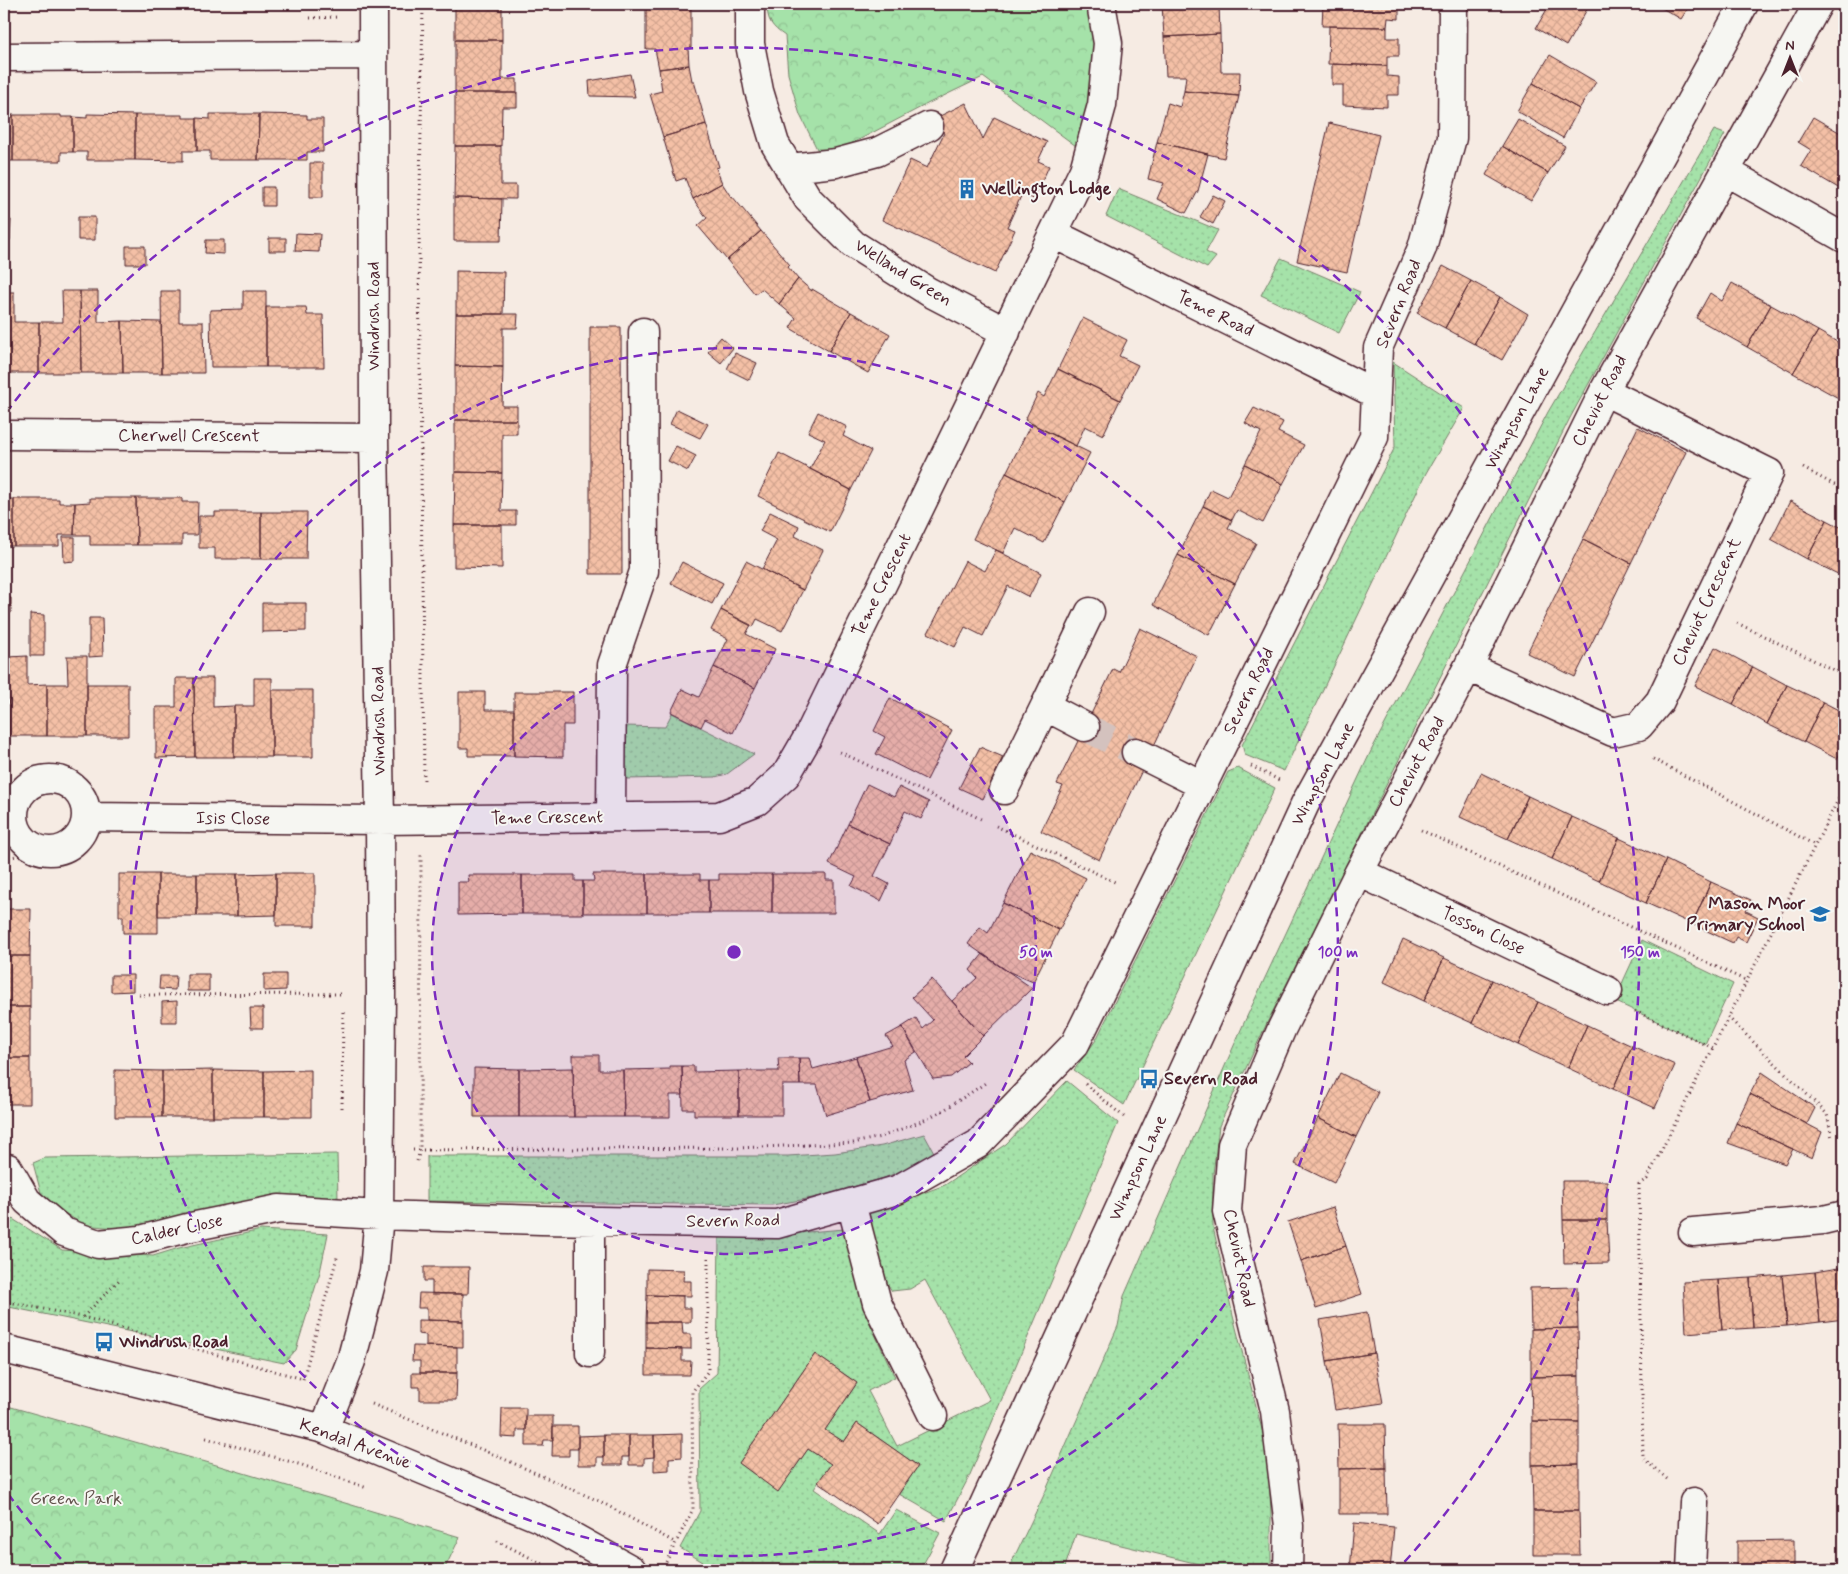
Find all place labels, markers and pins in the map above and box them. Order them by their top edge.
place label: Wellington Lodge [981,177,1112,203]
building icon: Wellington Lodge [956,178,978,200]
place label: Mason Moor Primary School [1686,892,1806,937]
school or university icon: Mason Moor Primary School [1809,903,1831,925]
centre of rings [725,943,743,961]
place label: Severn Road [1164,1067,1258,1091]
bus stop icon: Severn Road [1138,1068,1160,1090]
place label: Windrush Road [118,1330,228,1354]
bus stop icon: Windrush Road [93,1331,115,1353]

